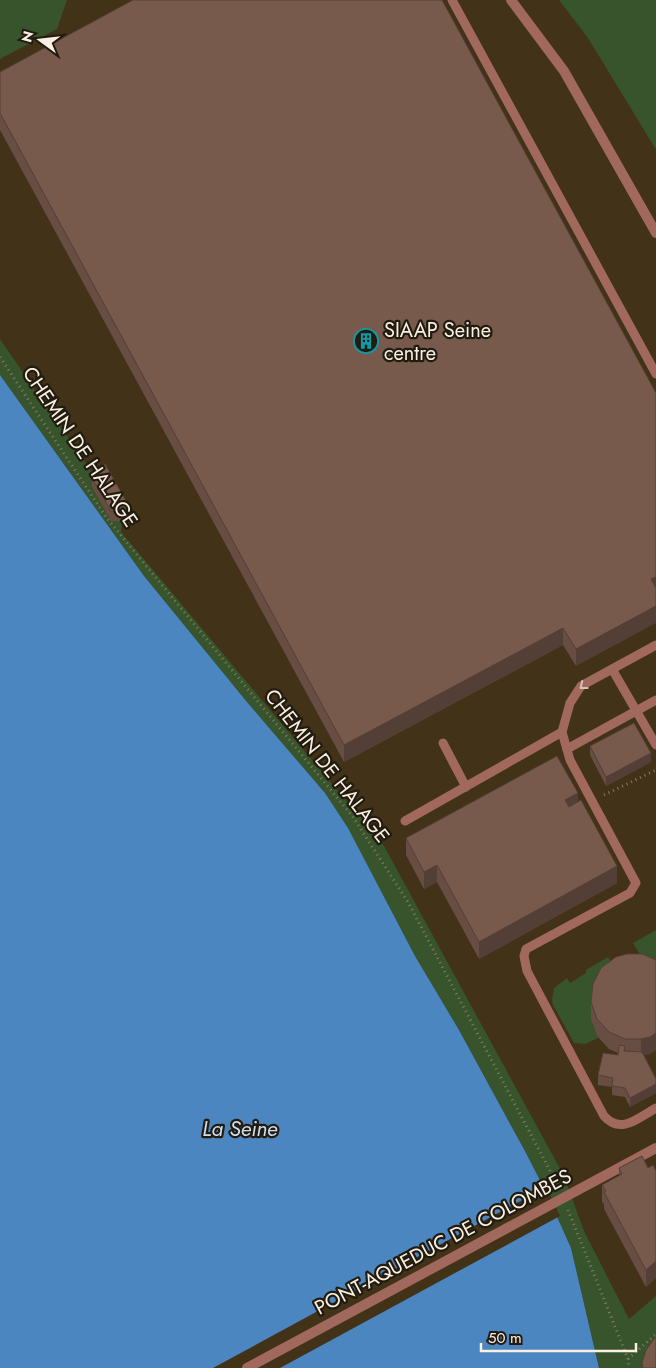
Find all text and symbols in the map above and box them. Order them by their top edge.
north arrow [15,15,65,65]
text: N [16,29,39,45]
place label: SIAAP Seine centre [384,316,491,368]
building icon: SIAAP Seine centre [353,328,379,354]
street label: CHEMIN DE HALAGE [15,361,145,533]
one-way arrow [579,680,589,689]
street label: CHEMIN DE HALAGE [258,683,396,849]
water label: La Seine [202,1114,278,1144]
street label: PONT-AQUEDUC DE COLOMBES [309,1162,577,1322]
scale bar [481,1320,636,1352]
text: 50 m [488,1327,522,1349]

